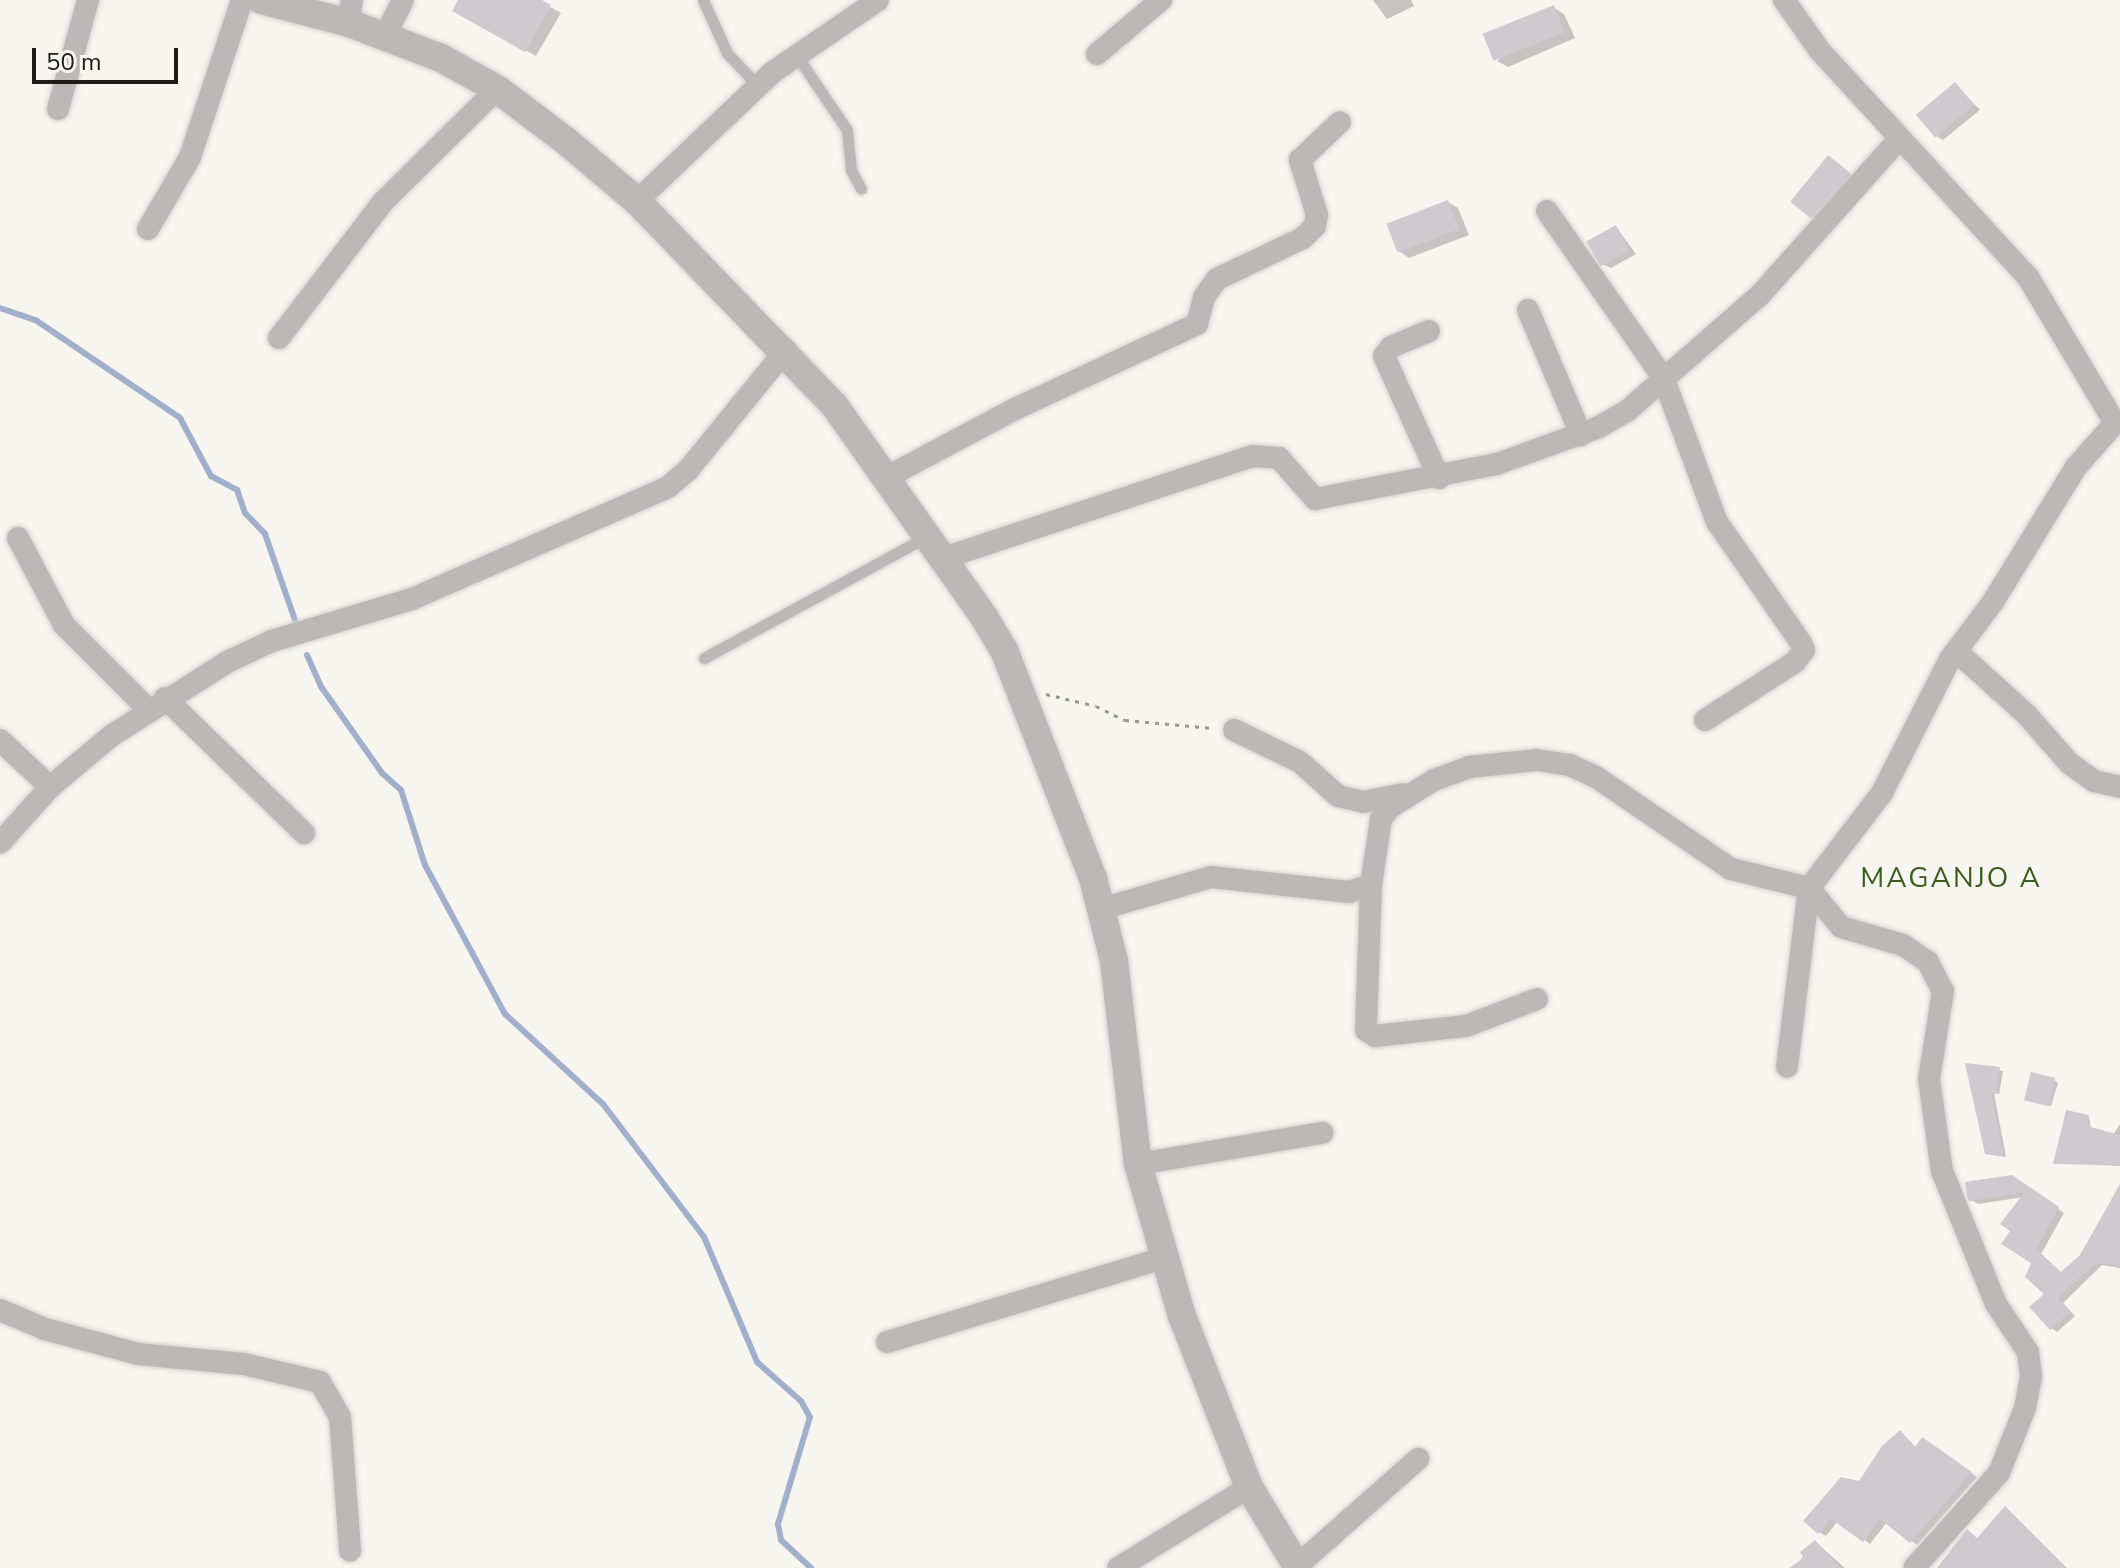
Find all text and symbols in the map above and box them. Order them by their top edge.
scale bar [36,32,182,82]
text: 50 m [46,46,102,78]
district label: MAGANJO A [1860,861,2042,895]

